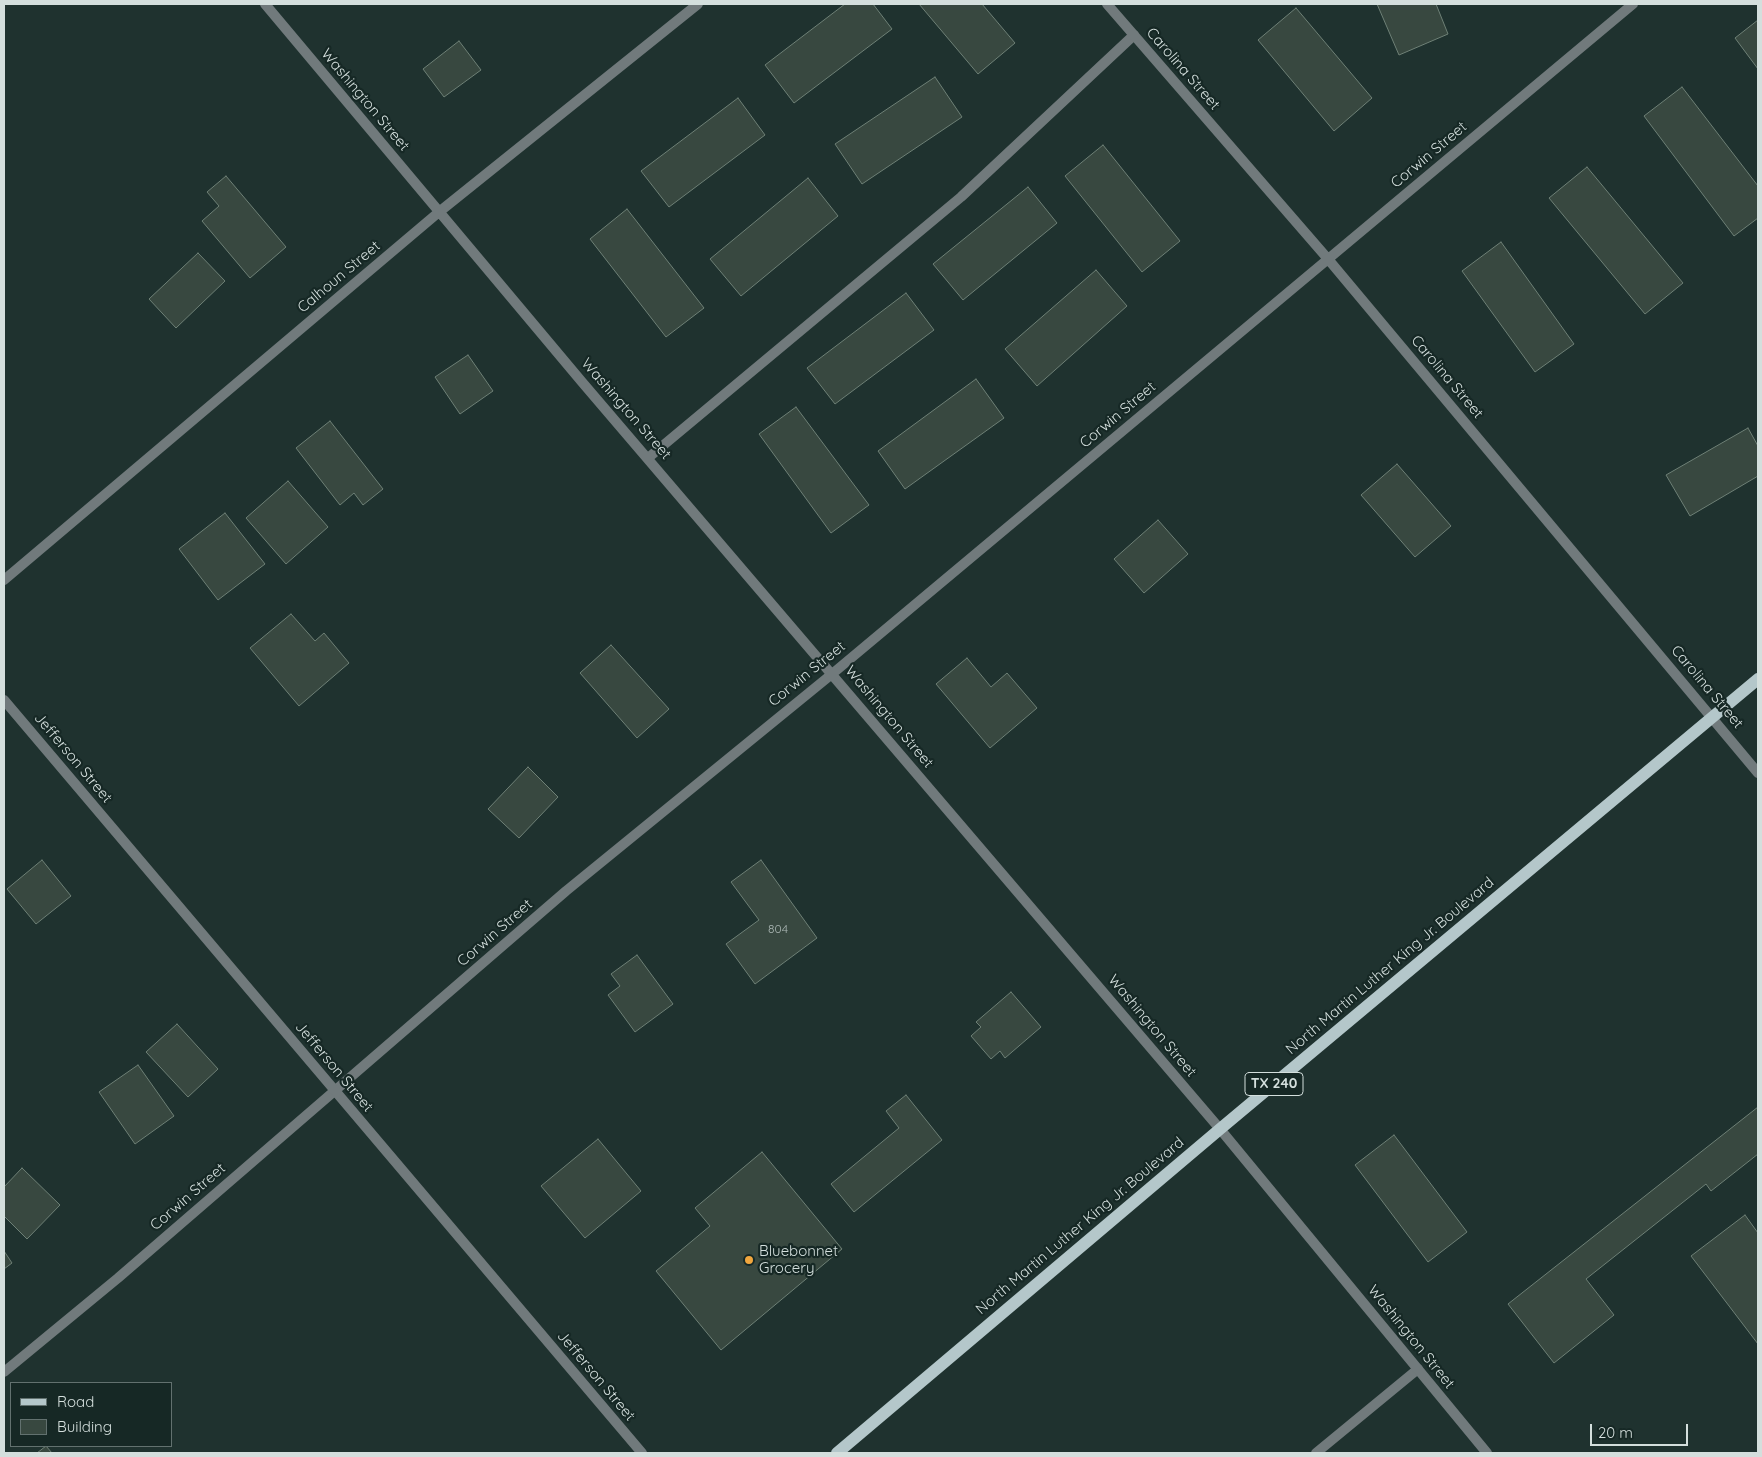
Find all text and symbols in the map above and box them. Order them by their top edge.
street label: Carolina Street [1142,24,1224,114]
street label: Washington Street [317,45,413,155]
street label: Corwin Street [1387,118,1471,192]
street label: Calhoun Street [294,237,384,317]
street label: Carolina Street [1407,332,1487,422]
street label: Washington Street [577,355,675,463]
street label: Corwin Street [1076,378,1160,452]
street label: Corwin Street [765,638,849,710]
street label: Carolina Street [1667,642,1747,732]
street label: Washington Street [841,662,937,772]
street label: Jefferson Street [30,709,116,807]
street label: North Martin Luther King Jr. Boulevard [1282,874,1498,1058]
street label: Corwin Street [454,895,536,971]
house number: 804 [768,922,788,936]
street label: Washington Street [1104,971,1200,1081]
street label: Jefferson Street [291,1018,377,1116]
road number: TX 240 [1245,1072,1303,1096]
street label: North Martin Luther King Jr. Boulevard [972,1134,1188,1318]
street label: Corwin Street [147,1159,229,1235]
place label: Bluebonnet Grocery [759,1242,838,1277]
marker: Bluebonnet Grocery [743,1254,755,1266]
street label: Washington Street [1364,1282,1458,1392]
street label: Jefferson Street [553,1327,639,1425]
legend [10,1382,172,1447]
text: Road [57,1392,94,1411]
scale bar [1592,1414,1690,1446]
text: Building [57,1417,112,1436]
text: 20 m [1598,1423,1633,1442]

